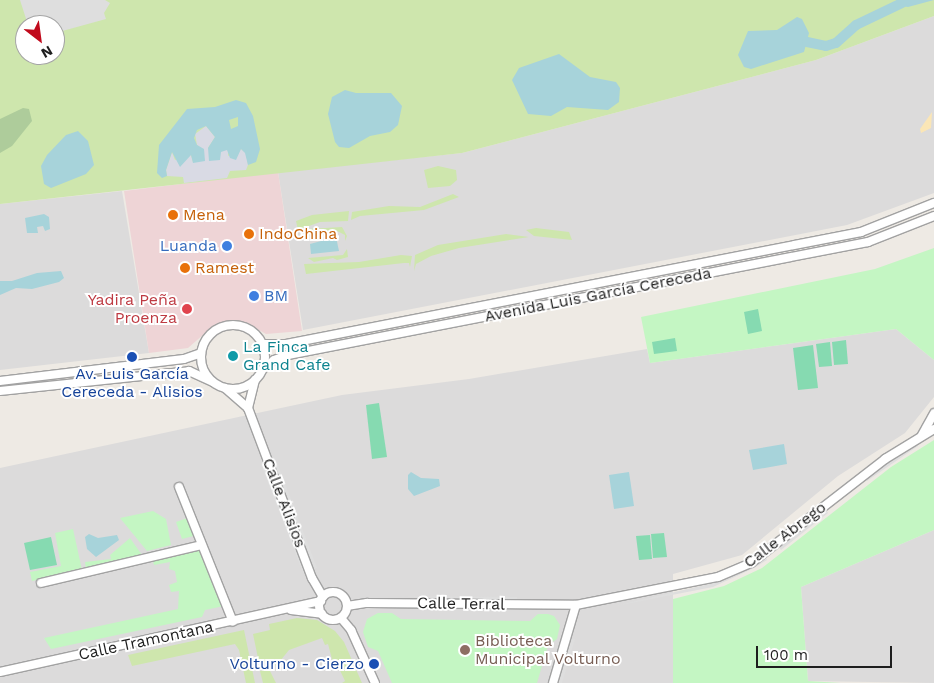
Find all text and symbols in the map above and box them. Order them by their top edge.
north arrow [15,15,65,65]
text: N [39,43,55,62]
place label: Mena [183,205,225,225]
marker: Mena [167,209,179,221]
place label: IndoChina [259,224,337,244]
marker: IndoChina [243,228,255,240]
place label: Luanda [160,236,217,256]
marker: Luanda [221,240,233,252]
place label: Ramest [195,258,254,278]
marker: Ramest [179,262,191,274]
street label: Avenida Luis García Cereceda [483,264,713,326]
place label: BM [264,286,288,306]
place label: Yadira Peña Proenza [87,290,177,328]
marker: BM [248,290,260,302]
marker: Yadira Peña Proenza [181,303,193,315]
place label: La Finca Grand Cafe [243,337,331,375]
marker: La Finca Grand Cafe [227,350,239,362]
marker: Av. Luis García Cereceda - Alisios [126,351,138,363]
place label: Av. Luis García Cereceda - Alisios [61,364,203,402]
street label: Calle Alisios [258,455,310,551]
street label: Calle Abrego [740,498,830,572]
street label: Calle Terral [417,594,505,614]
street label: Calle Tramontana [77,617,215,665]
place label: Biblioteca Municipal Volturno [475,631,622,669]
scale bar [759,636,895,668]
marker: Biblioteca Municipal Volturno [459,644,471,656]
text: 100 m [764,646,808,664]
place label: Volturno - Cierzo [230,654,364,674]
marker: Volturno - Cierzo [368,658,380,670]

